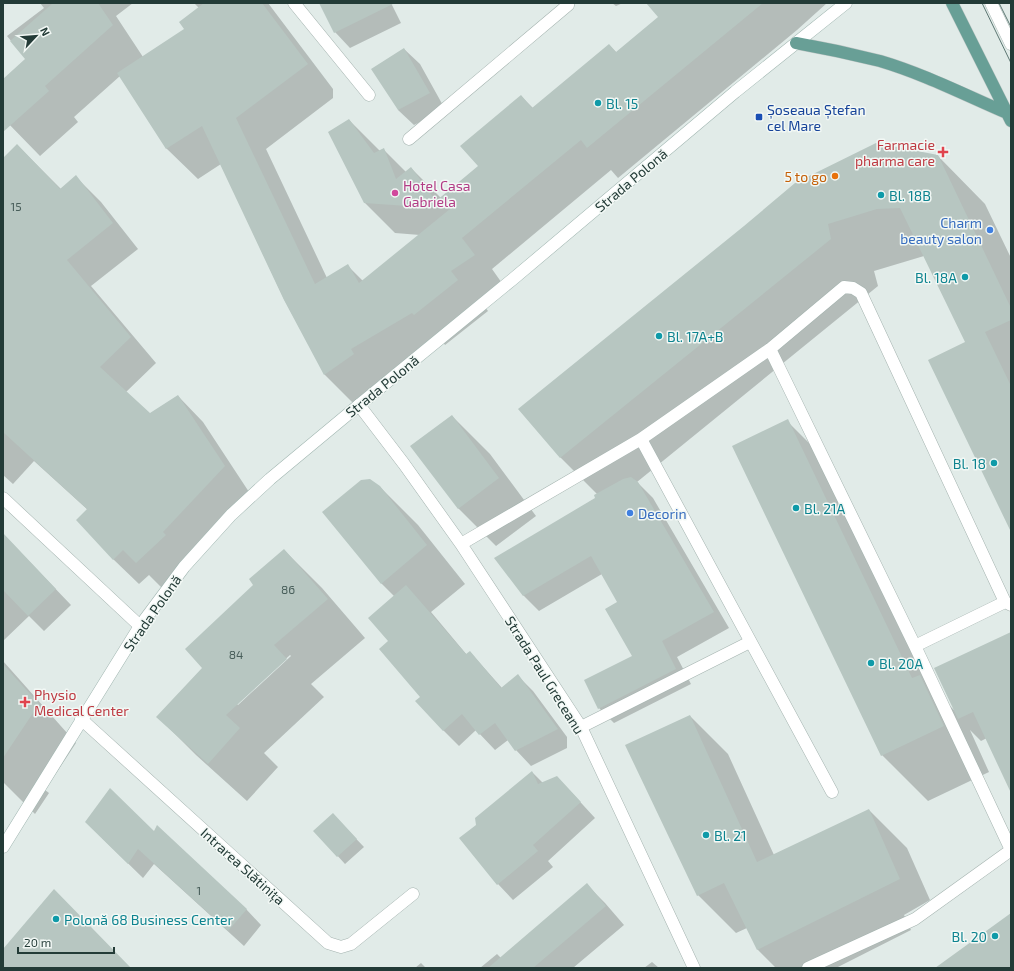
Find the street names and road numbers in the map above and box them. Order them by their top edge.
street label: Strada Polonă [591,145,671,215]
street label: Strada Polonă [342,351,422,421]
street label: Strada Polonă [119,572,185,654]
street label: Strada Paul Greceanu [502,613,588,737]
street label: Intrarea Slătinița [197,824,289,909]

